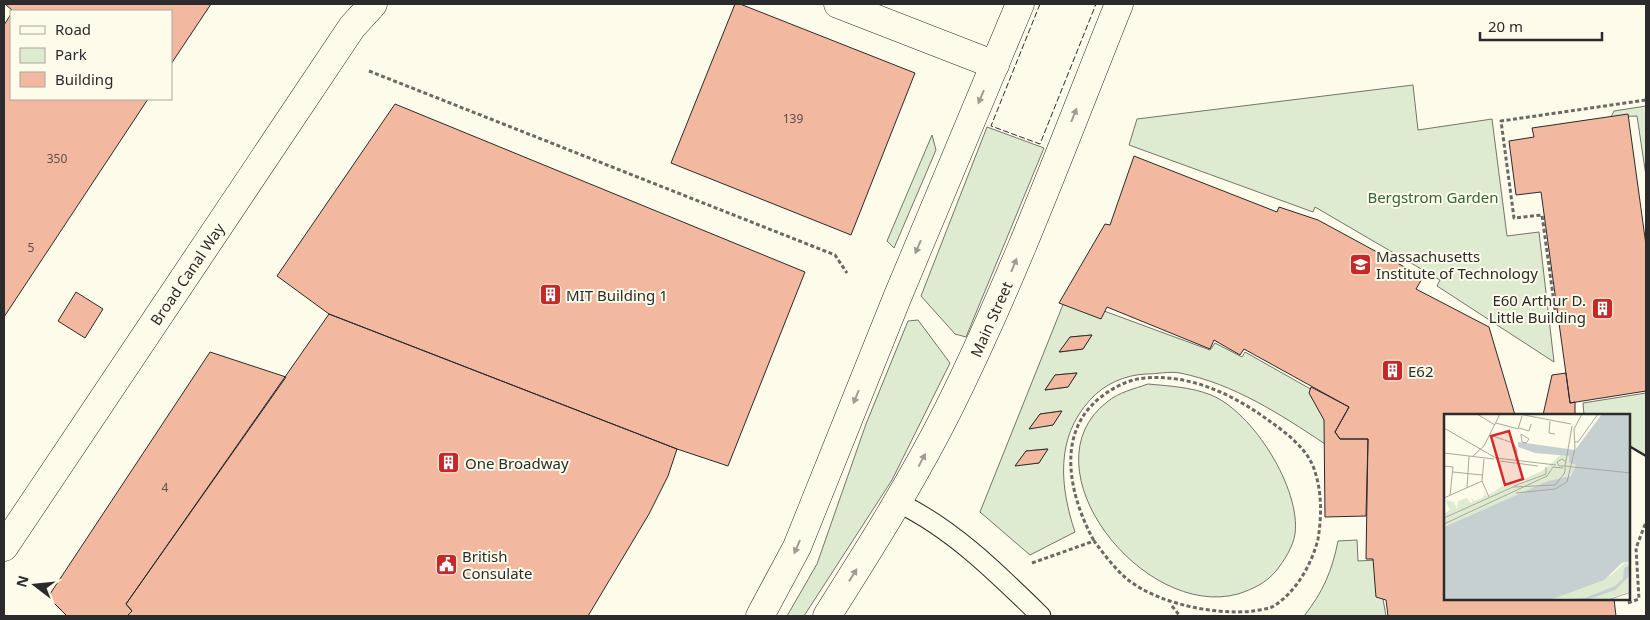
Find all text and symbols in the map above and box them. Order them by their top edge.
legend [10,10,172,100]
scale bar [1480,10,1602,42]
text: 20 m [1488,16,1523,36]
text: Road [55,19,91,39]
text: Park [55,44,87,64]
text: Building [55,69,113,89]
one-way arrow [977,90,985,104]
one-way arrow [1071,107,1079,122]
house number: 139 [783,110,803,127]
house number: 350 [47,150,67,167]
park label: Bergstrom Garden [1367,187,1499,207]
street label: Broad Canal Way [145,219,229,329]
house number: 5 [28,239,35,256]
one-way arrow [914,240,922,254]
place label: Massachusetts Institute of Technology [1376,246,1538,283]
school or university icon: Massachusetts Institute of Technology [1348,253,1372,277]
one-way arrow [1011,258,1018,273]
street label: Main Street [965,277,1017,360]
building icon: MIT Building 1 [538,283,562,307]
place label: MIT Building 1 [566,285,668,305]
place label: E60 Arthur D. Little Building [1489,290,1586,327]
building icon: E60 Arthur D. Little Building [1590,297,1614,321]
building icon: E62 [1380,359,1404,383]
place label: E62 [1408,361,1434,381]
one-way arrow [852,390,860,405]
inset map [1444,414,1630,600]
building icon: One Broadway [437,451,461,475]
one-way arrow [918,452,926,467]
place label: One Broadway [465,453,569,473]
house number: 4 [162,479,169,496]
one-way arrow [792,540,800,554]
place label: British Consulate [462,546,532,583]
public building icon: British Consulate [434,553,458,577]
north arrow [10,560,60,610]
one-way arrow [848,568,858,582]
text: N [11,573,33,589]

